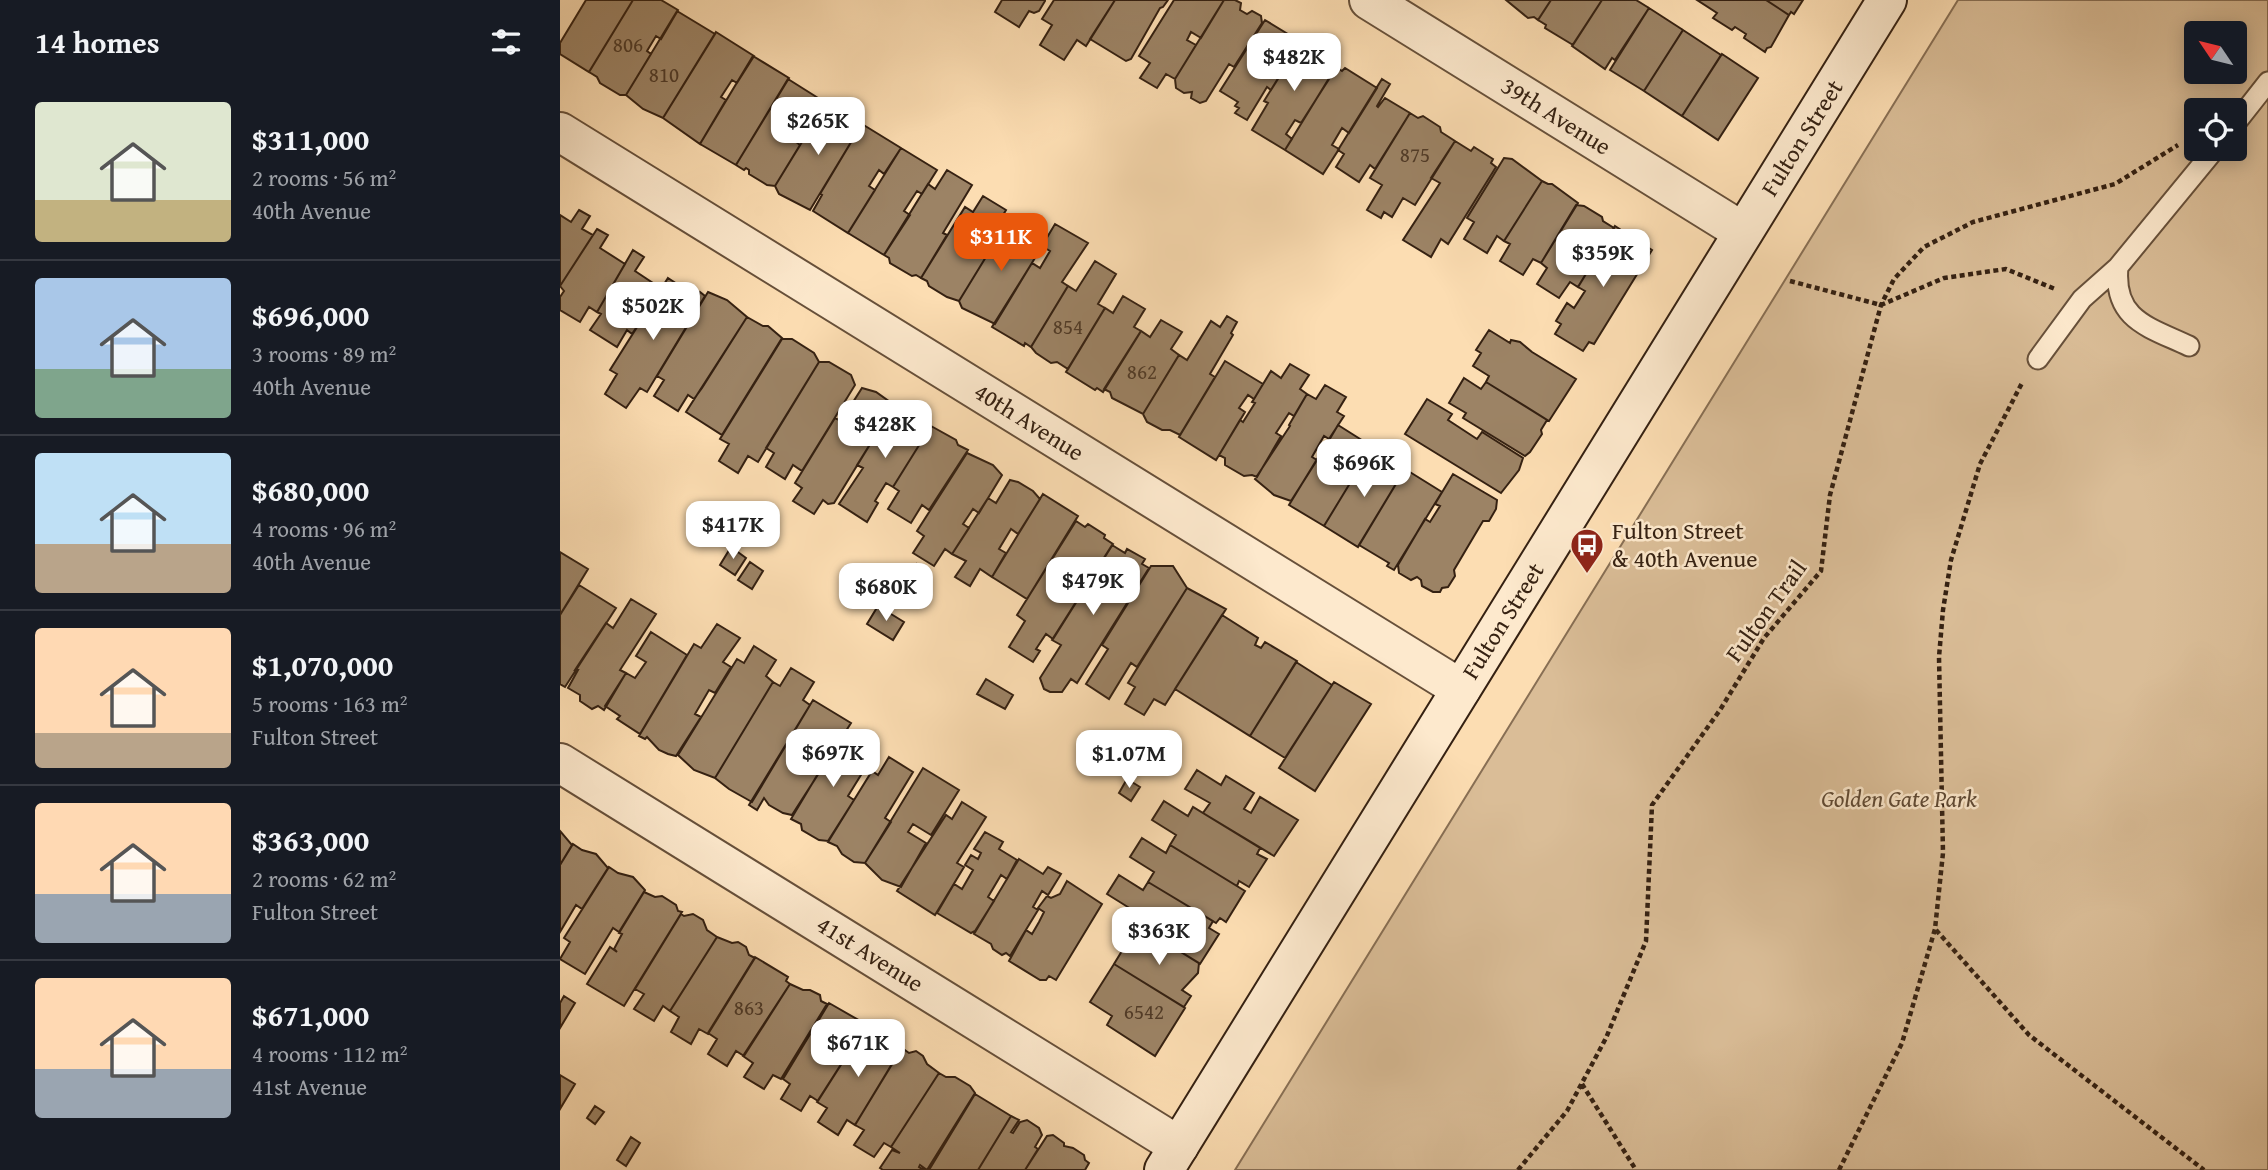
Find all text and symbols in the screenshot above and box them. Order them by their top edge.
text: 14 homes [35,20,160,64]
north arrow [2184,21,2247,84]
map controls [2184,21,2247,161]
icon: filters [487,23,525,61]
house number: 806 [613,29,643,60]
pin: $482K [1245,34,1343,93]
text: $482K [1263,39,1325,72]
house number: 810 [649,59,679,90]
street label: 39th Avenue [1494,68,1618,163]
street label: Fulton Street [1752,72,1852,203]
pin: $265K [769,97,867,157]
button: locate [2184,98,2247,161]
text: $265K [787,103,849,136]
text: $311,000 [252,117,369,161]
icon: home [91,130,175,214]
house number: 875 [1400,139,1430,170]
text: 2 rooms · 56 m² [252,161,396,194]
text: 40th Avenue [252,194,371,227]
pin: $311K [952,214,1050,273]
text: $311K [970,219,1032,252]
pin: $359K [1554,230,1652,289]
text: $359K [1572,235,1634,268]
pin: $502K [604,282,702,342]
text: $502K [622,288,684,321]
text: $696,000 [252,293,369,337]
icon: home [91,306,175,390]
house number: 854 [1053,311,1083,342]
text: 3 rooms · 89 m² [252,337,396,370]
house number: 862 [1127,356,1157,387]
text: 40th Avenue [252,370,371,403]
street label: 40th Avenue [967,374,1091,469]
pin: $428K [836,400,934,460]
text: $428K [854,406,916,439]
pin: $696K [1315,440,1413,499]
text: $696K [1333,445,1395,478]
text: $680,000 [252,468,369,512]
icon: home [91,481,175,565]
pin: $417K [684,502,782,561]
text: $417K [702,507,764,540]
text: 4 rooms · 96 m² [252,512,396,545]
place label: Fulton Street & 40th Avenue [1612,513,1758,576]
bus stop icon: Fulton Street & 40th Avenue [1568,526,1606,575]
text: 40th Avenue [252,545,371,578]
street label: Fulton Trail [1717,552,1815,669]
street label: Fulton Street [1453,555,1553,686]
pin: $479K [1044,558,1142,617]
text: $479K [1062,563,1124,596]
pin: $680K [837,564,935,623]
text: $680K [855,569,917,602]
text: $1,070,000 [252,643,393,687]
icon: home [91,656,175,740]
text: 5 rooms · 163 m² [252,687,407,720]
text: Fulton Street [252,720,378,753]
pin: $697K [784,730,882,789]
pin: $1.07M [1072,730,1186,790]
text: $697K [802,735,864,768]
text: $1.07M [1092,736,1166,769]
park label: Golden Gate Park [1821,781,1977,816]
text: $363,000 [252,818,369,862]
icon: home [91,831,175,915]
text: 2 rooms · 62 m² [252,862,396,895]
text: Fulton Street [252,895,378,928]
street label: 41st Avenue [810,907,930,1000]
pin: $363K [1110,908,1208,967]
text: $363K [1128,913,1190,946]
house number: 863 [734,992,764,1023]
text: $671,000 [252,993,369,1037]
house number: 6542 [1124,996,1164,1027]
icon: home [91,1006,175,1090]
pin: $671K [809,1020,907,1079]
text: $671K [827,1025,889,1058]
text: 4 rooms · 112 m² [252,1037,407,1070]
text: 41st Avenue [252,1070,367,1103]

